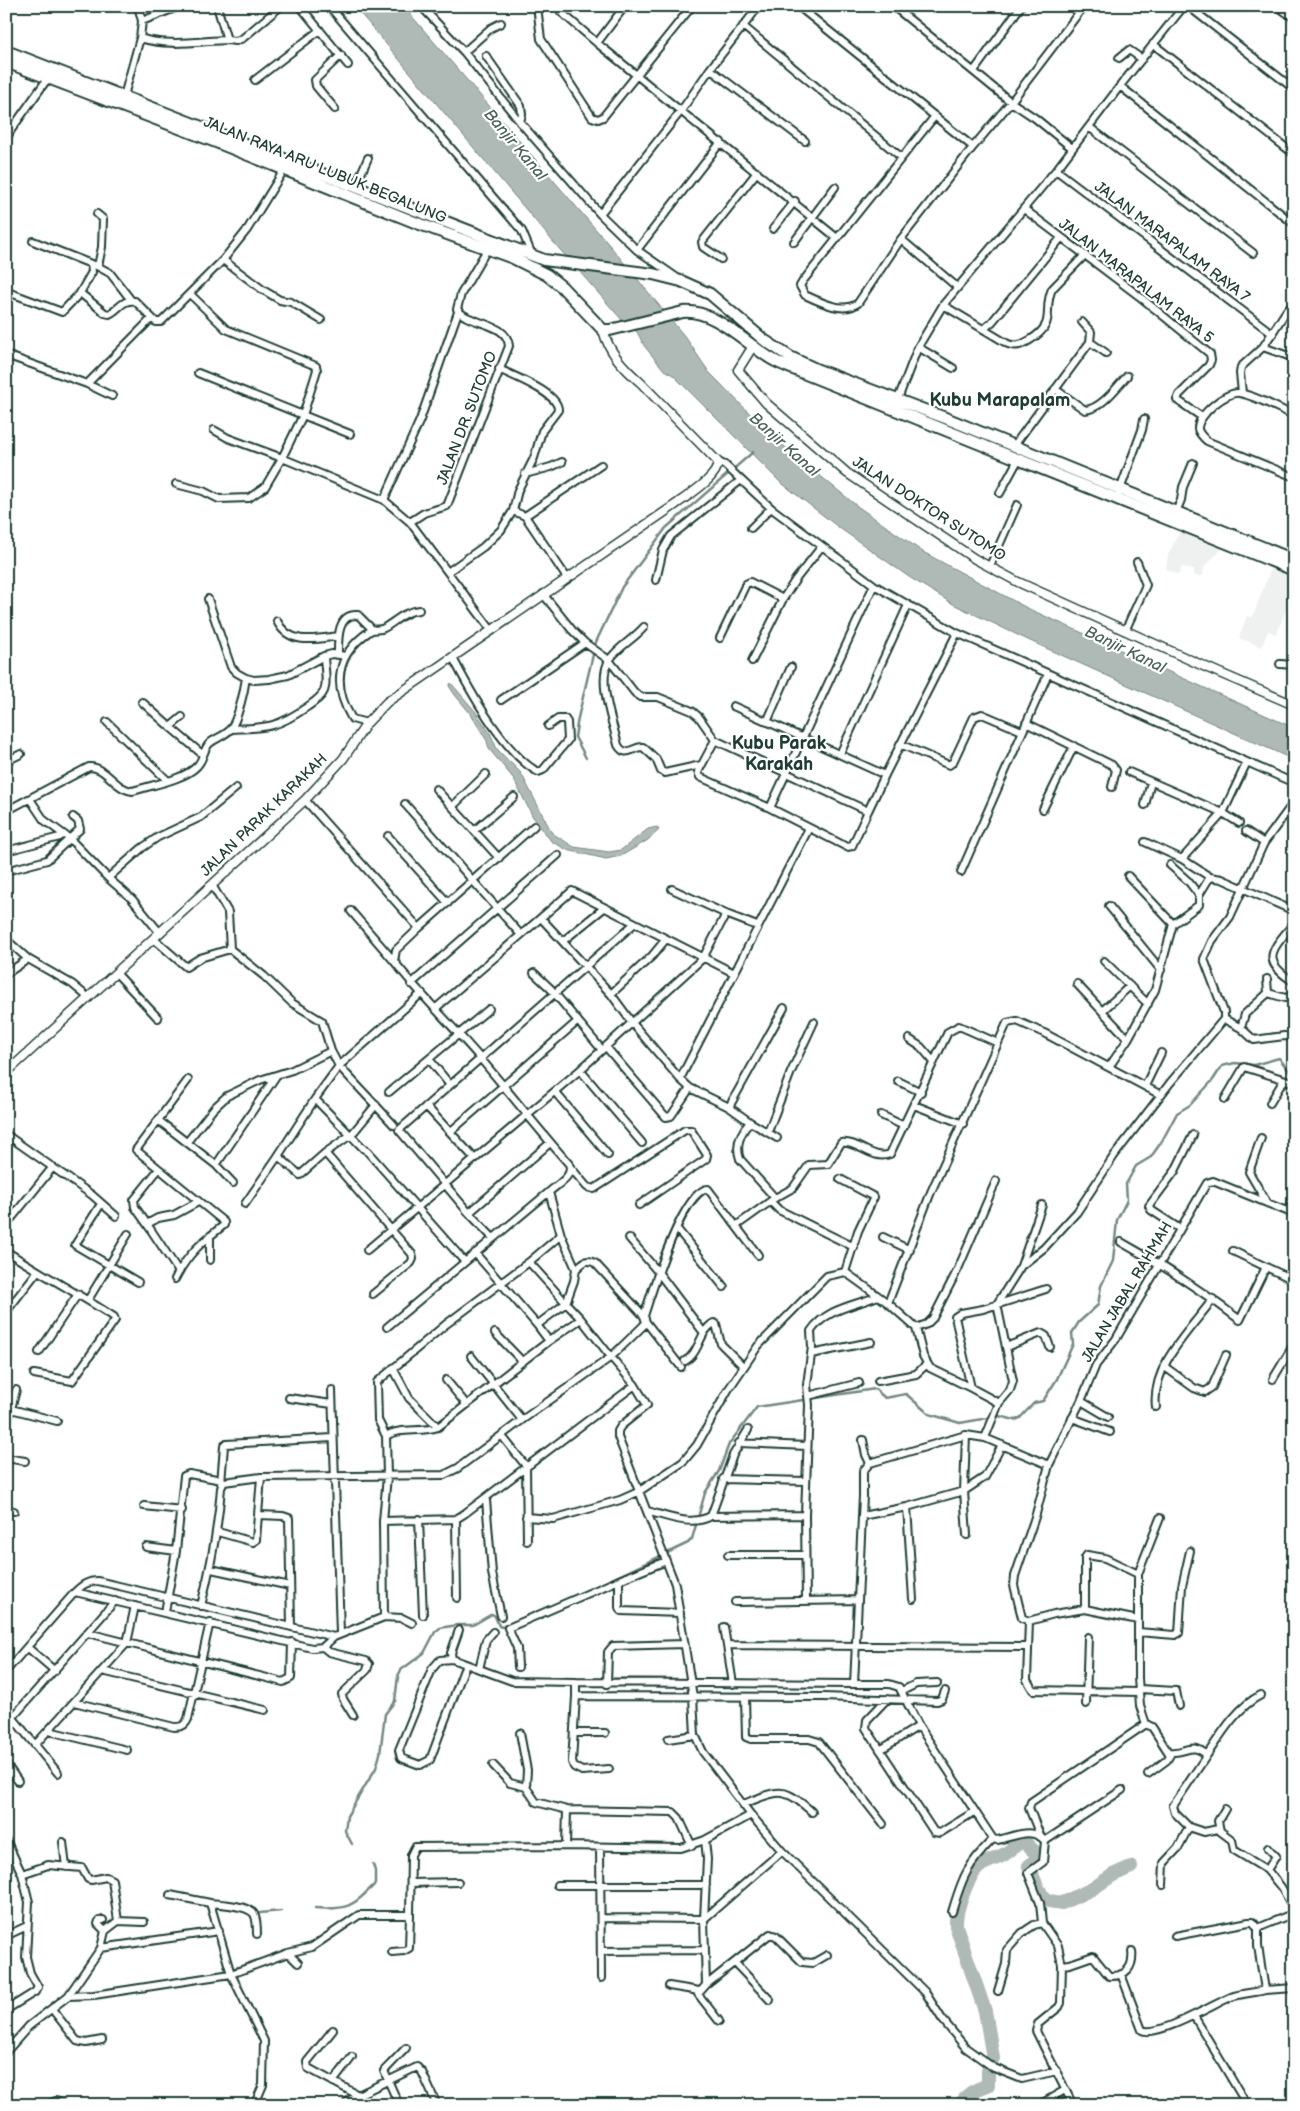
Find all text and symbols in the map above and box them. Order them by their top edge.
water label: Banjir Kanal [480,106,551,185]
street label: JALAN RAYA ARU LUBUK BEGALUNG [201,112,449,228]
street label: JALAN MARAPALAM RAYA 7 [1090,177,1254,307]
street label: JALAN MARAPALAM RAYA 5 [1055,215,1217,347]
street label: JALAN DR. SUTOMO [433,348,501,488]
district label: Kubu Marapalam [930,390,1070,411]
water label: Banjir Kanal [745,409,824,482]
street label: JALAN DOKTOR SUTOMO [849,452,1009,566]
water label: Banjir Kanal [1082,622,1170,678]
district label: Kubu Parak Karakah [732,733,827,775]
street label: JALAN PARAK KARAKAH [197,749,331,881]
street label: JALAN JABAL RAHMAH [1077,1218,1177,1366]

